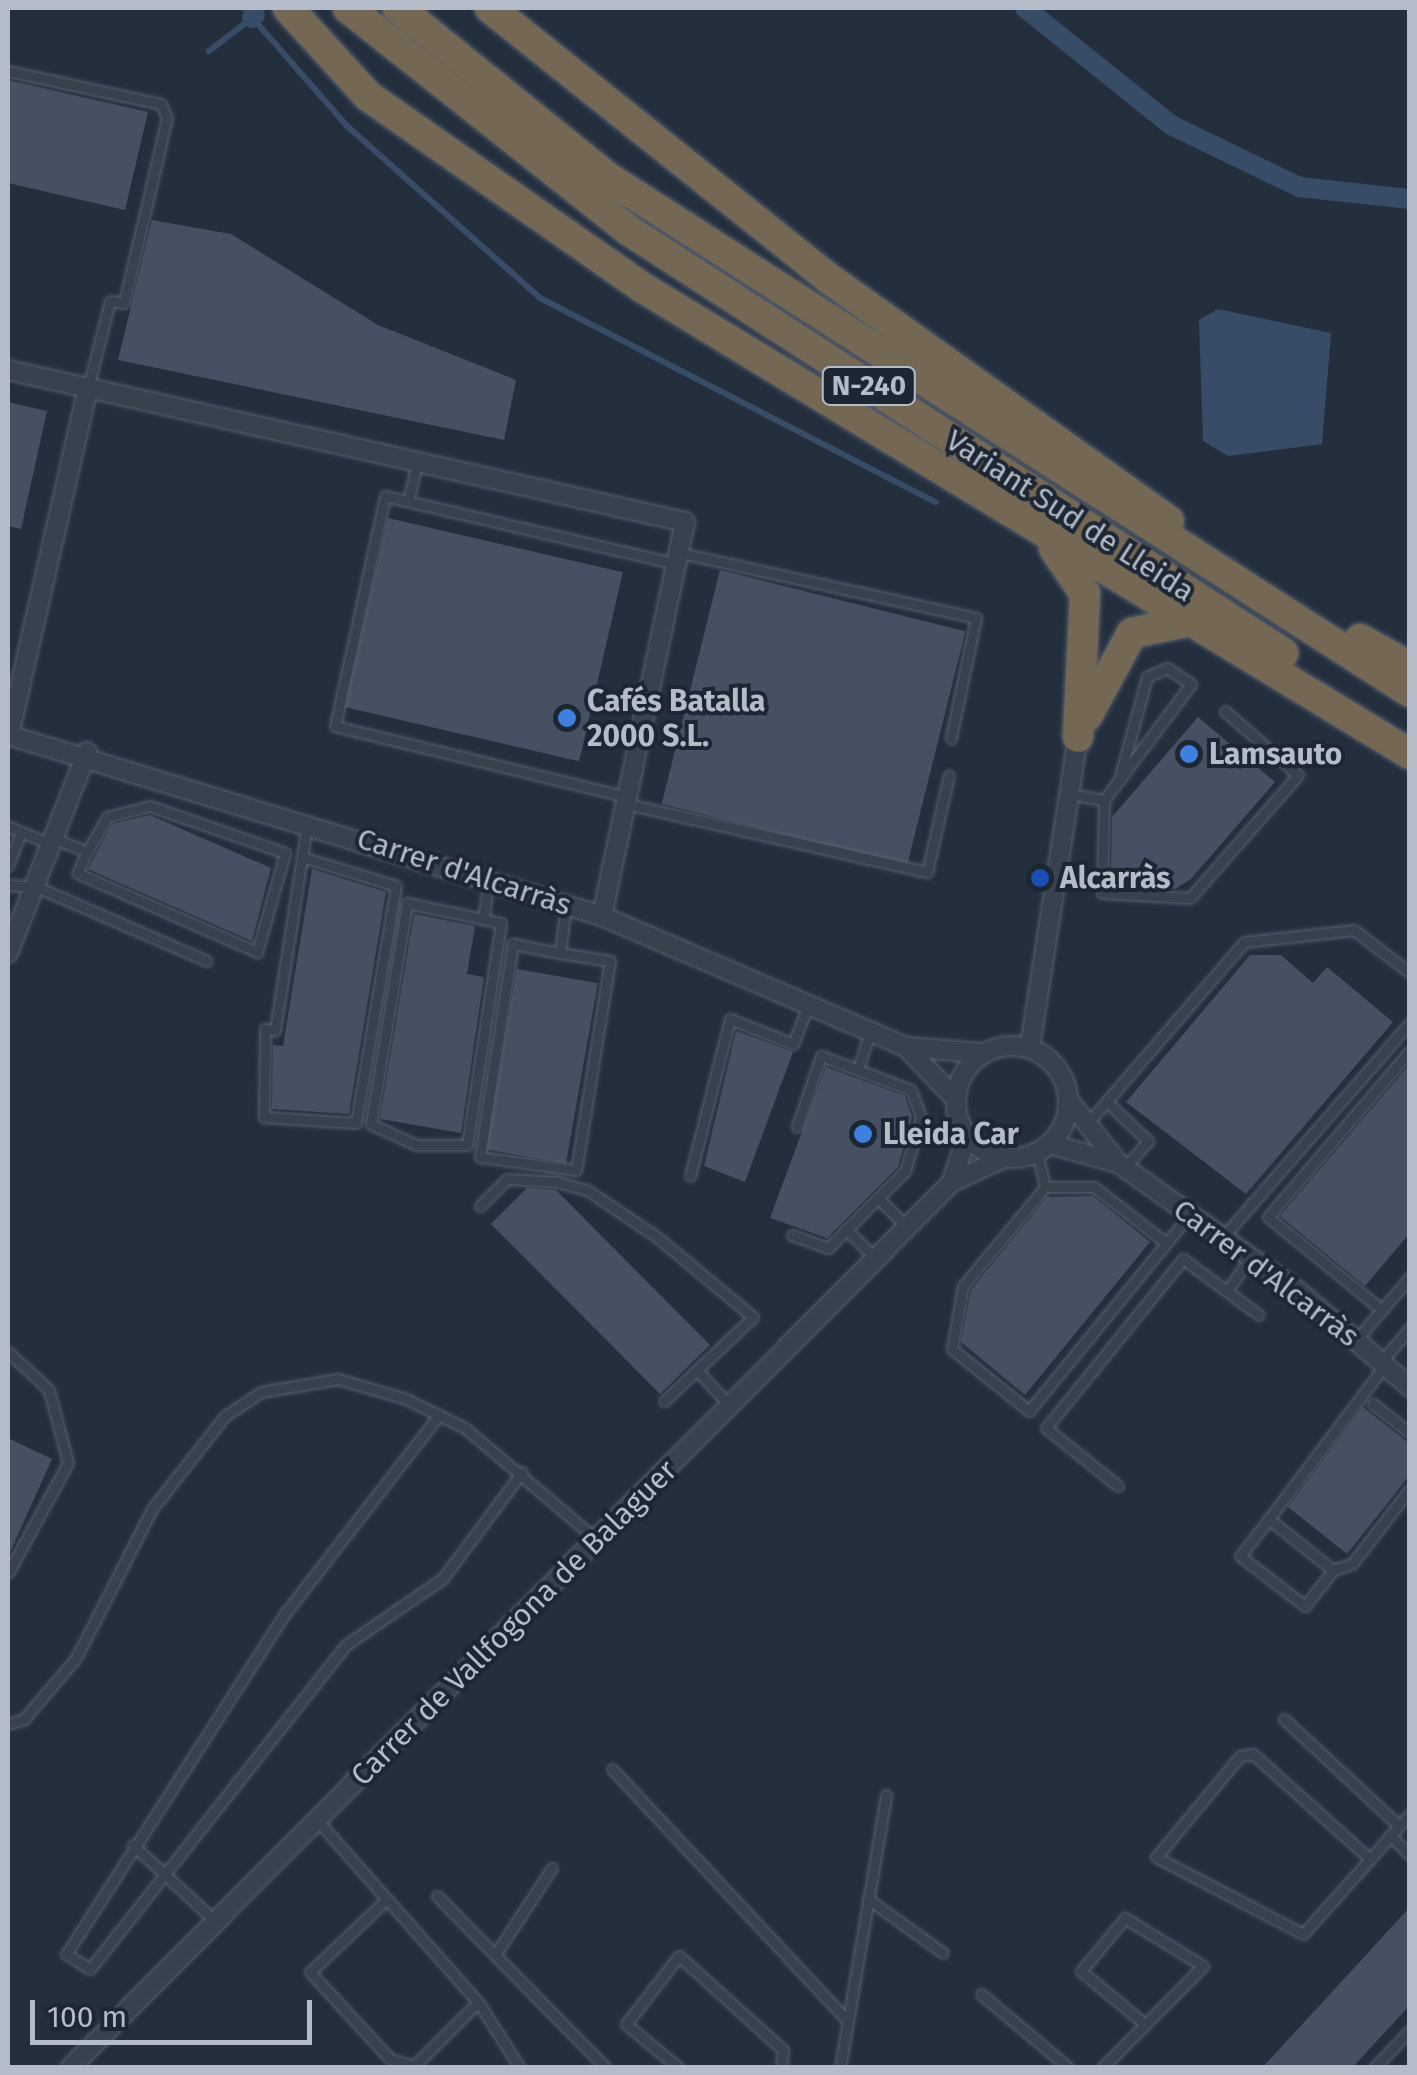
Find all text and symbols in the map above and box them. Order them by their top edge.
road number: N-240 [822,363,916,409]
street label: Variant Sud de Lleida [939,422,1201,610]
place label: Cafés Batalla 2000 S.L. [587,683,765,754]
marker: Cafés Batalla 2000 S.L. [556,707,578,729]
place label: Lamsauto [1209,736,1342,772]
marker: Lamsauto [1178,743,1200,765]
street label: Carrer d'Alcarràs [352,820,576,924]
place label: Alcarràs [1060,860,1171,896]
marker: Alcarràs [1029,867,1051,889]
place label: Lleida Car [883,1116,1019,1152]
marker: Lleida Car [852,1123,874,1145]
street label: Carrer d'Alcarràs [1166,1192,1366,1354]
street label: Carrer de Vallfogona de Balaguer [344,1453,684,1793]
scale bar [35,1980,318,2042]
text: 100 m [47,1999,127,2035]

